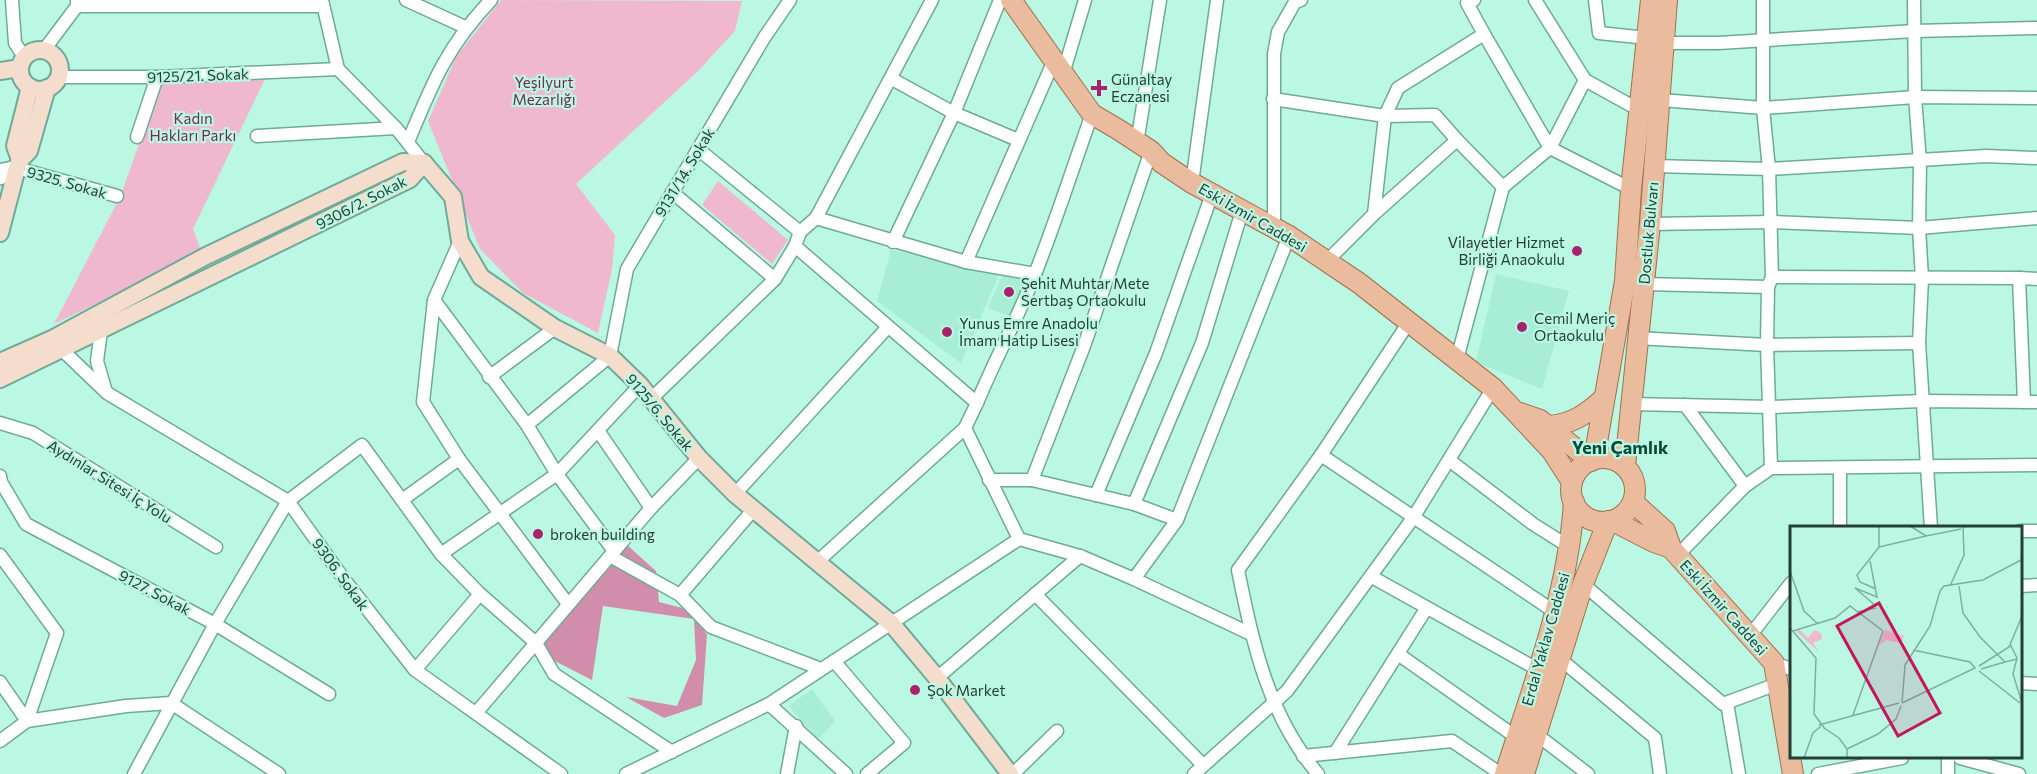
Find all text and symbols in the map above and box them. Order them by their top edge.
street label: 9125/21. Sokak [147,64,249,86]
place label: Günaltay Eczanesi [1111,70,1172,105]
park label: Yeşilyurt Mezarlığı [512,73,576,108]
marker: Günaltay Eczanesi [1092,81,1106,95]
park label: Kadın Hakları Parkı [150,109,236,144]
street label: 9131/14. Sokak [650,124,718,220]
street label: 9325. Sokak [25,162,109,202]
street label: 9306/2. Sokak [313,171,409,233]
street label: Eski İzmir Caddesi [1196,179,1310,255]
street label: Dostluk Bulvarı [1635,181,1661,285]
place label: Vilayetler Hizmet Birliği Anaokulu [1448,233,1565,268]
marker: Vilayetler Hizmet Birliği Anaokulu [1570,244,1584,258]
place label: Şehit Muhtar Mete Sertbaş Ortaokulu [1021,274,1149,309]
marker: Şehit Muhtar Mete Sertbaş Ortaokulu [1002,285,1016,299]
place label: Cemil Meriç Ortaokulu [1534,309,1615,344]
place label: Yunus Emre Anadolu İmam Hatip Lisesi [959,314,1098,349]
marker: Cemil Meriç Ortaokulu [1515,320,1529,334]
marker: Yunus Emre Anadolu İmam Hatip Lisesi [940,325,954,339]
street label: 9125/6. Sokak [622,370,698,454]
street label: Aydınlar Sitesi İç Yolu [45,435,175,527]
district label: Yeni Çamlık [1572,436,1669,458]
place label: broken building [550,525,655,543]
inset map [1790,526,2022,759]
marker: broken building [531,527,545,541]
street label: 9306. Sokak [309,535,373,613]
street label: Eski İzmir Caddesi [1676,556,1772,658]
street label: 9127. Sokak [116,566,194,618]
street label: Erdal Yaklav Caddesi [1517,570,1573,708]
place label: Şok Market [927,681,1006,699]
marker: Şok Market [908,683,922,697]

